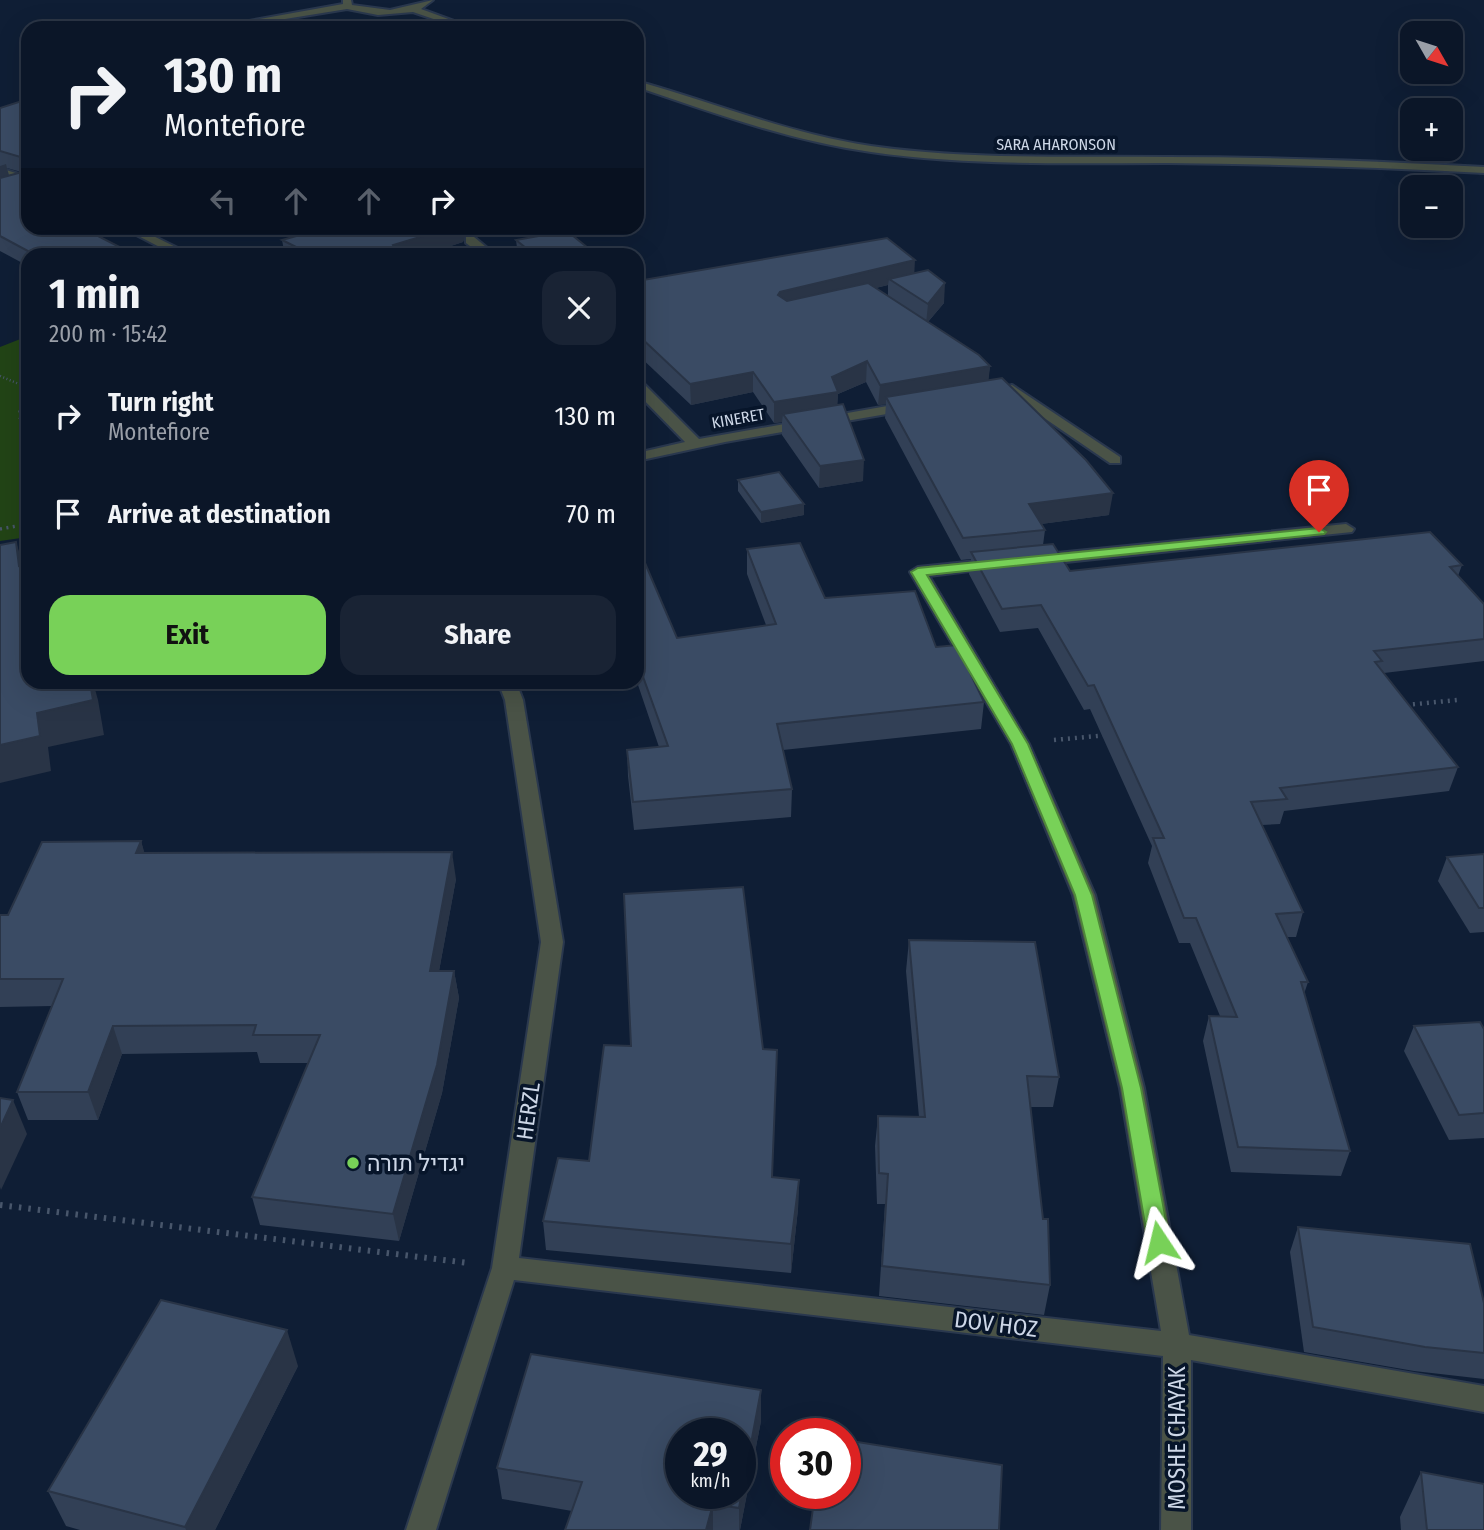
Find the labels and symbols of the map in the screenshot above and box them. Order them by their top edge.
north arrow [1400,21,1463,84]
street label: SARA AHARONSON [996,135,1116,154]
street label: KINERET [710,404,767,432]
pin [1289,460,1349,532]
street label: HERZL [510,1080,546,1142]
place label: יגדיל תורה [367,1149,465,1177]
marker: יגדיל תורה [345,1155,361,1171]
position arrow [1122,1205,1196,1279]
street label: DOV HOZ [953,1305,1039,1343]
street label: MOSHE CHAYAK [1163,1366,1191,1510]
speed limit sign: 30 [770,1418,861,1509]

